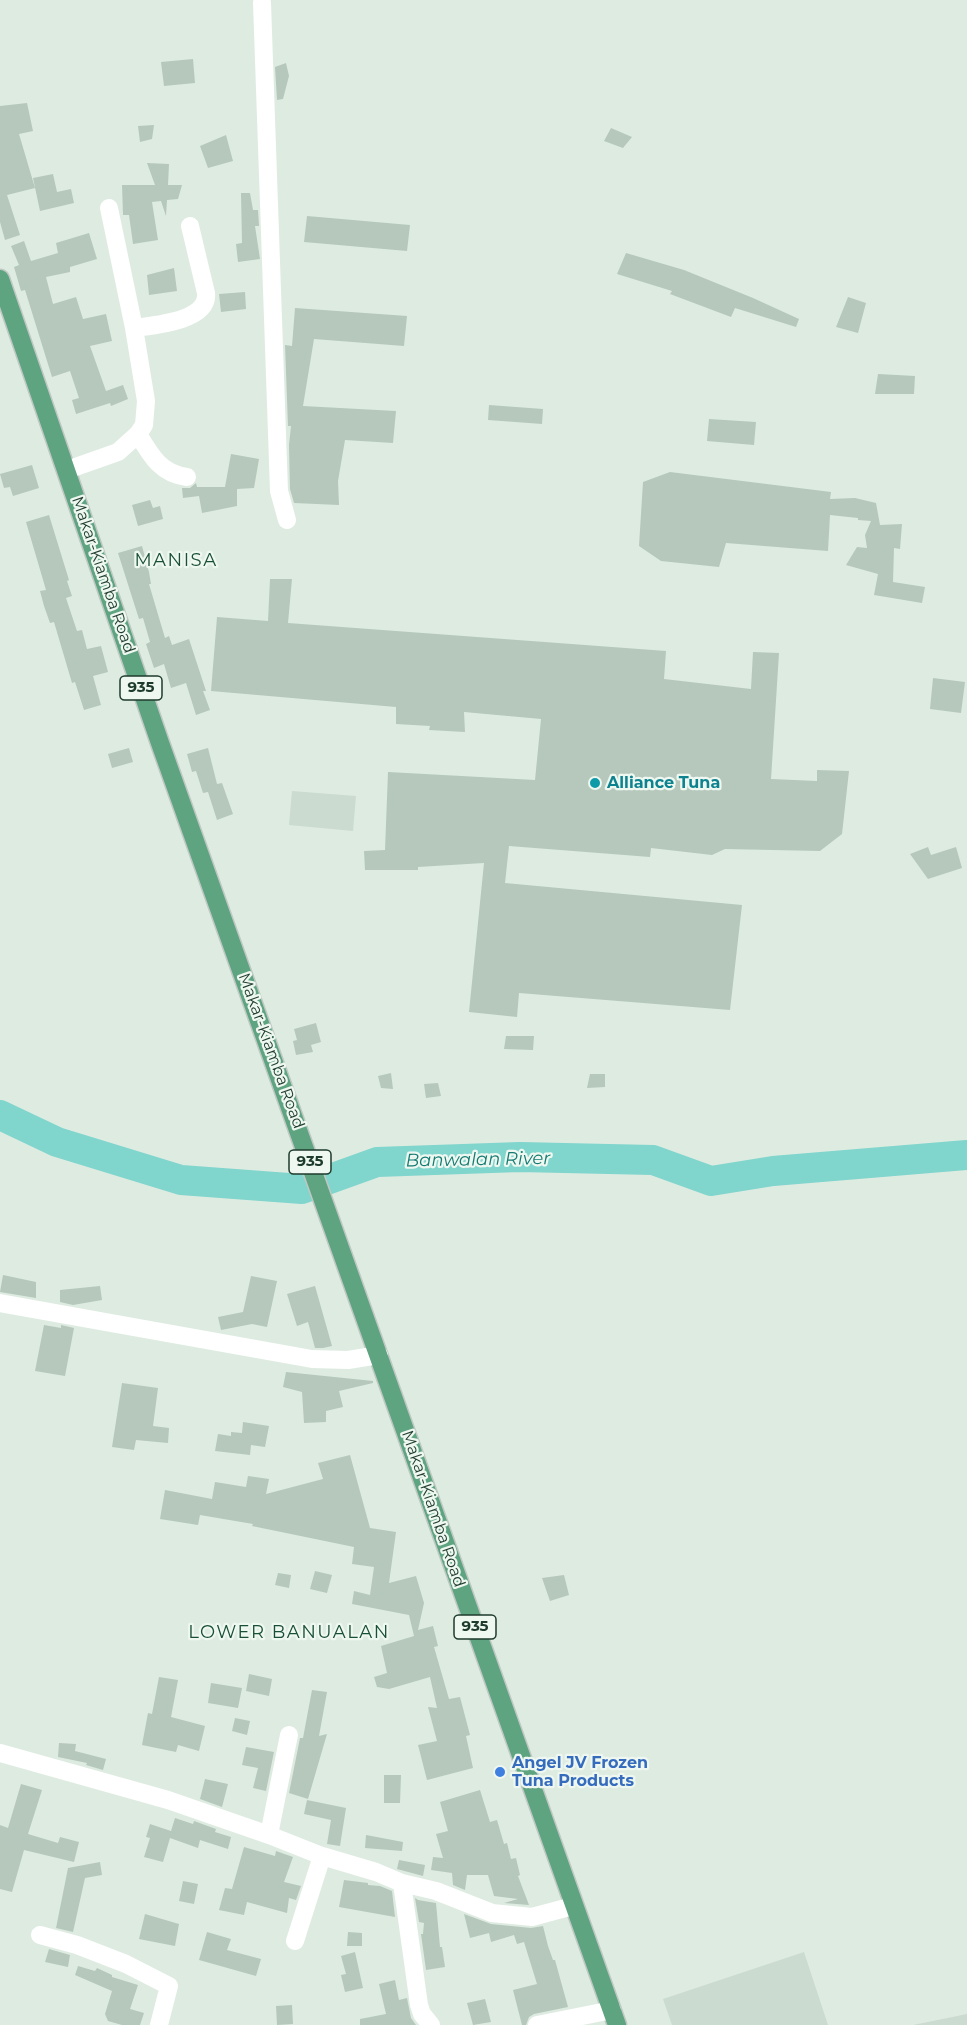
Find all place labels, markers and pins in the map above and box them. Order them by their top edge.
place label: Alliance Tuna [607,773,720,793]
marker: Alliance Tuna [588,776,602,790]
place label: Angel JV Frozen Tuna Products [512,1753,648,1791]
marker: Angel JV Frozen Tuna Products [493,1765,507,1779]

